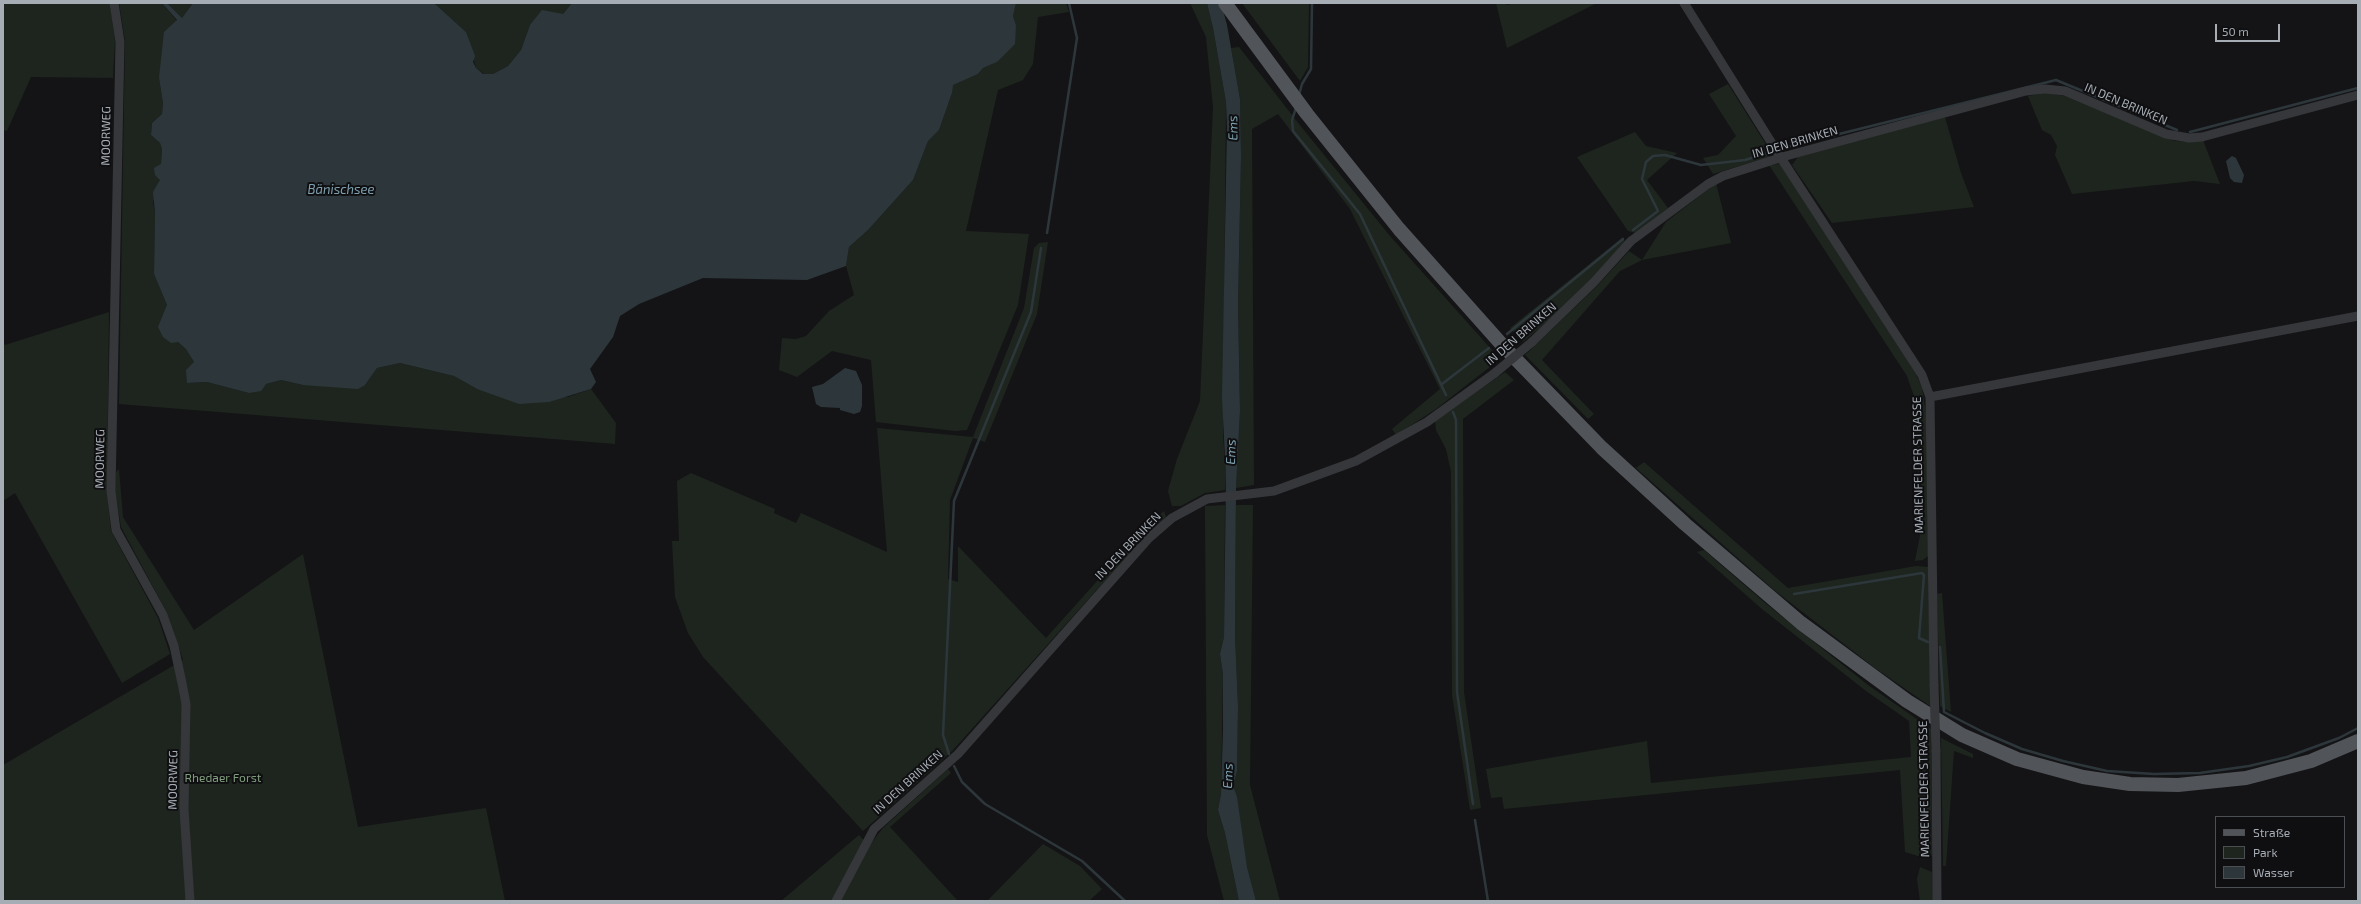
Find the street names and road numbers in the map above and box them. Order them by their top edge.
street label: IN DEN BRINKEN [2082,80,2170,128]
street label: MOORWEG [98,106,114,166]
street label: IN DEN BRINKEN [1750,123,1840,161]
street label: IN DEN BRINKEN [1483,299,1559,369]
street label: MARIENFELDER STRASSE [1910,397,1926,533]
street label: MOORWEG [92,429,108,489]
street label: IN DEN BRINKEN [1092,509,1164,583]
street label: MARIENFELDER STRASSE [1916,721,1932,857]
street label: IN DEN BRINKEN [870,747,946,817]
street label: MOORWEG [165,750,181,810]

